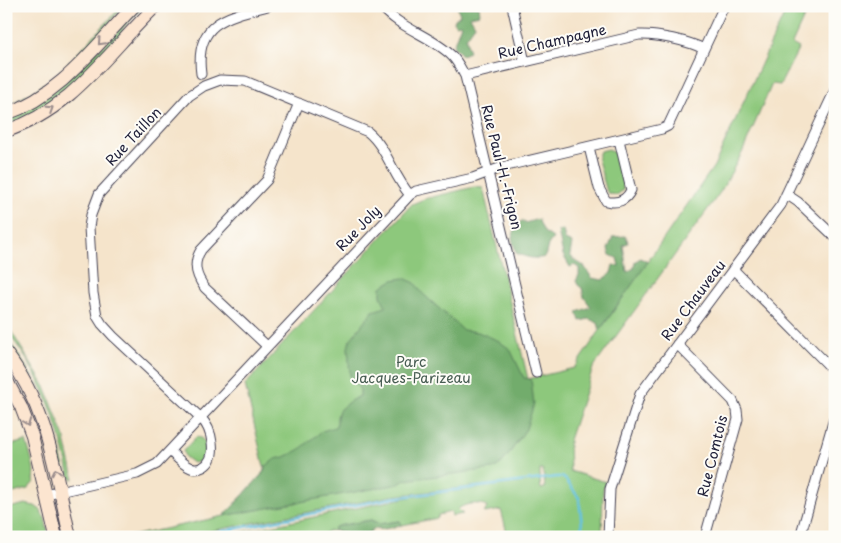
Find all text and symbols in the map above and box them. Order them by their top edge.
street label: Rue Champagne [496,18,608,64]
one-way arrow [98,36,107,45]
street label: Rue Taillon [100,102,166,170]
street label: Rue Paul-H.-Frigon [476,102,528,232]
one-way arrow [45,106,54,116]
street label: Rue Joly [331,200,385,256]
street label: Rue Chauveau [656,255,730,345]
park label: Parc Jacques-Parizeau [351,351,471,388]
street label: Rue Comtois [692,413,732,499]
one-way arrow [22,418,32,426]
one-way arrow [51,468,62,476]

